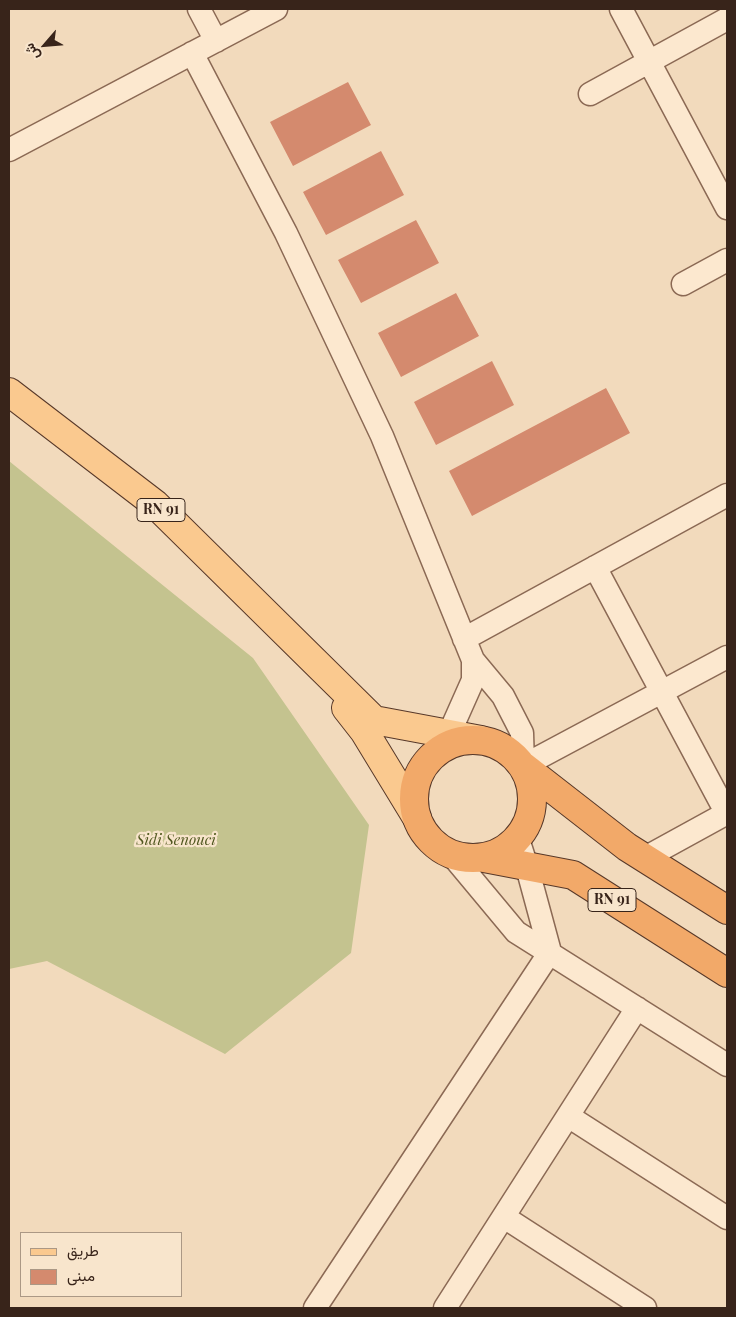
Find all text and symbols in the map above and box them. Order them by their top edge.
north arrow [20,20,70,70]
text: ش [19,40,43,64]
road number: RN 91 [137,498,185,522]
park label: Sidi Senouci [136,831,216,849]
road number: RN 91 [588,888,636,912]
legend [20,1232,182,1297]
text: طريق [67,1240,99,1260]
text: مبنى [67,1265,95,1285]

